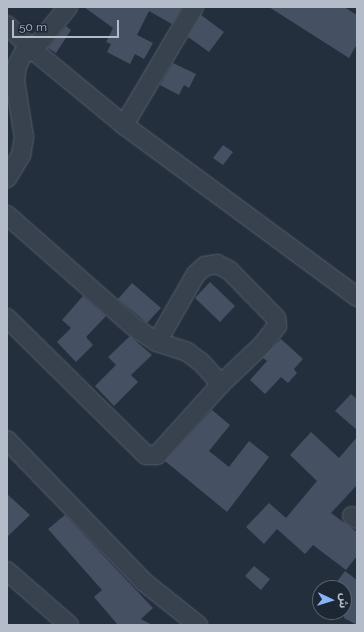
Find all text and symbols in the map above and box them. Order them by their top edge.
scale bar [14,12,121,38]
text: 50 m [19,20,47,34]
north arrow [312,580,352,620]
text: ش [336,593,350,609]

